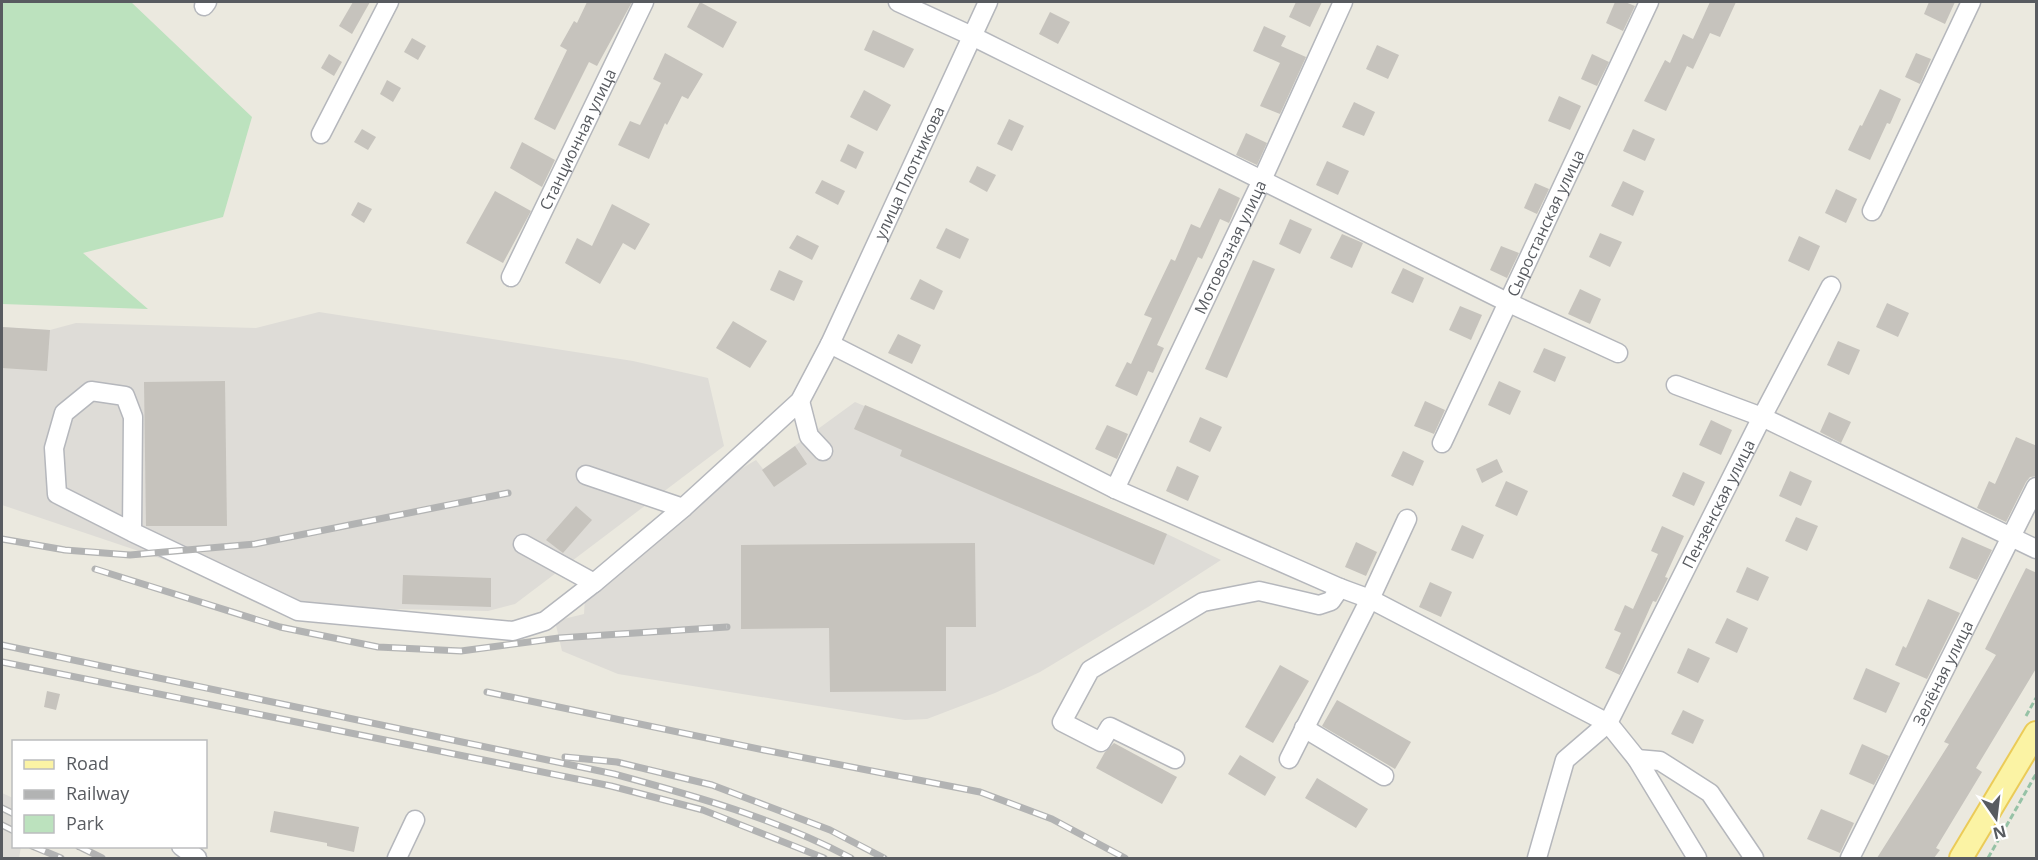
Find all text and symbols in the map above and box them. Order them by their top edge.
street label: Станционная улица [534,65,621,214]
street label: улица Плотникова [869,102,949,243]
street label: Сыростанская улица [1501,146,1589,300]
street label: Мотовозная улица [1189,176,1271,318]
street label: Пензенская улица [1677,436,1760,572]
street label: Зелёная улица [1907,617,1978,729]
legend [12,740,207,848]
text: Road [66,751,109,775]
text: Railway [66,781,130,805]
north arrow [1966,788,2026,848]
text: Park [66,811,104,835]
text: N [1991,820,2009,845]

